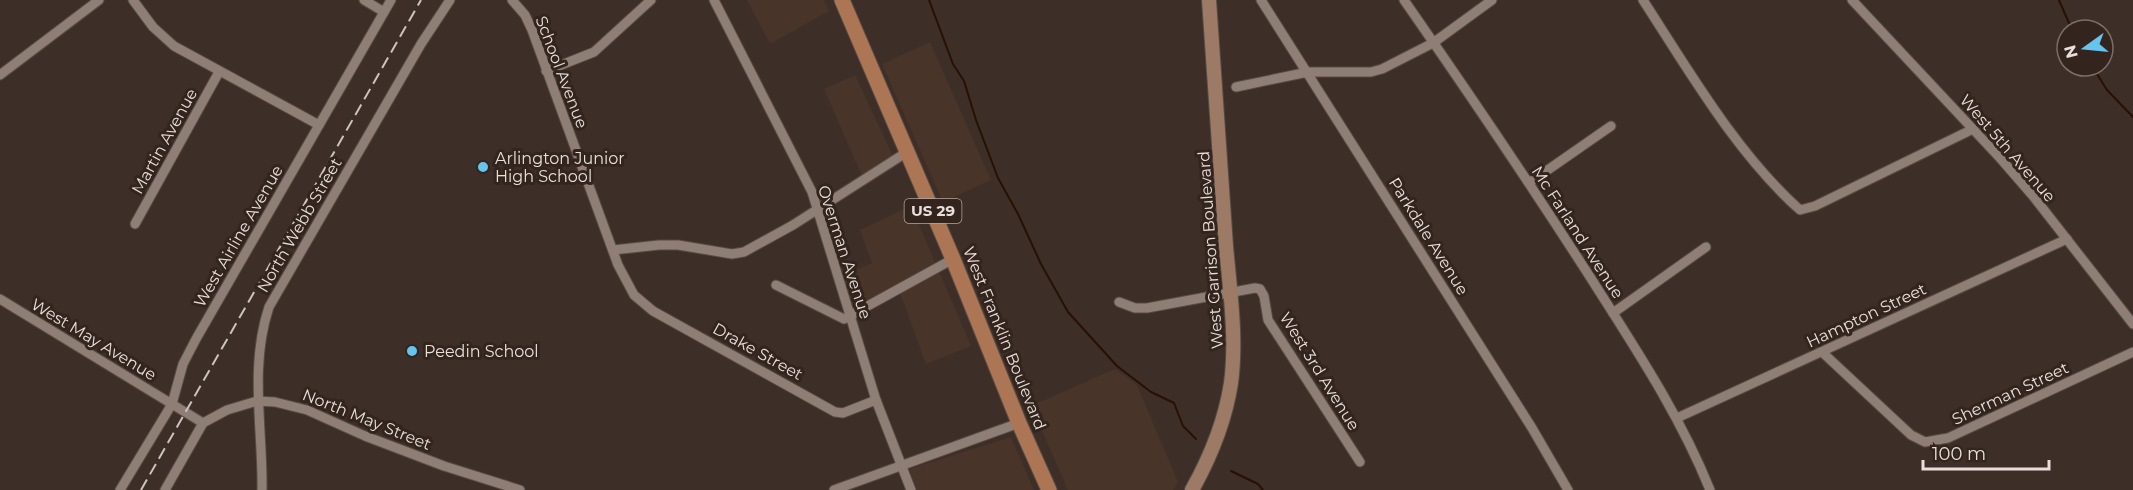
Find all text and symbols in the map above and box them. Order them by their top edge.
street label: School Avenue [531,13,592,131]
north arrow [2055,18,2115,78]
text: N [2060,43,2082,60]
street label: Martin Avenue [128,85,201,197]
street label: West 5th Avenue [1956,91,2059,206]
place label: Arlington Junior High School [495,149,625,186]
street label: West Garrison Boulevard [1194,150,1227,349]
street label: North Webb Street [253,154,346,296]
marker: Arlington Junior High School [476,160,490,174]
street label: West Airline Avenue [190,162,287,311]
street label: Mc Farland Avenue [1528,163,1627,302]
street label: Parkdale Avenue [1385,174,1472,299]
street label: Overman Avenue [814,183,875,321]
road number: US 29 [904,199,962,223]
street label: West Franklin Boulevard [959,244,1050,432]
street label: Hampton Street [1803,279,1930,352]
street label: West May Avenue [28,295,160,384]
street label: West 3rd Avenue [1276,309,1364,434]
street label: Drake Street [709,319,806,384]
place label: Peedin School [424,342,539,361]
marker: Peedin School [405,344,419,358]
street label: Sherman Street [1949,358,2072,429]
street label: North May Street [300,385,434,454]
scale bar [1923,433,2049,471]
text: 100 m [1932,443,1986,465]

